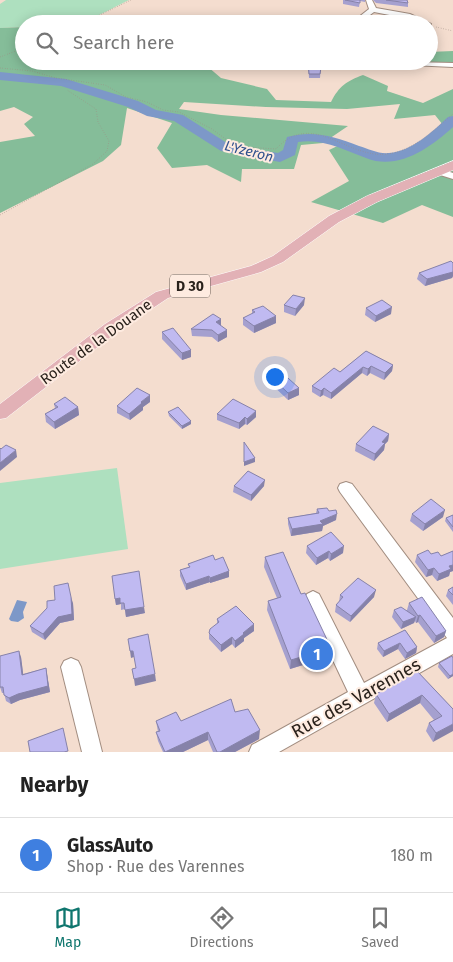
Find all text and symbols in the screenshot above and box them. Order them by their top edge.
search box [15,15,438,70]
icon: search [33,29,61,57]
text: Search here [73,31,174,54]
water label: L'Yzeron [223,137,275,166]
road number: D 30 [170,274,210,298]
street label: Route de la Douane [37,295,155,389]
your location [262,364,288,390]
pin: 1 [301,635,333,673]
street label: Rue des Varennes [288,653,424,743]
text: Nearby [20,772,88,798]
text: GlassAuto [67,834,153,857]
text: 1 [32,846,40,865]
text: 180 m [390,846,433,865]
text: Shop · Rue des Varennes [67,857,245,876]
tab: Map [54,904,82,951]
tab: Directions [189,904,254,951]
tab: Saved [361,904,399,951]

